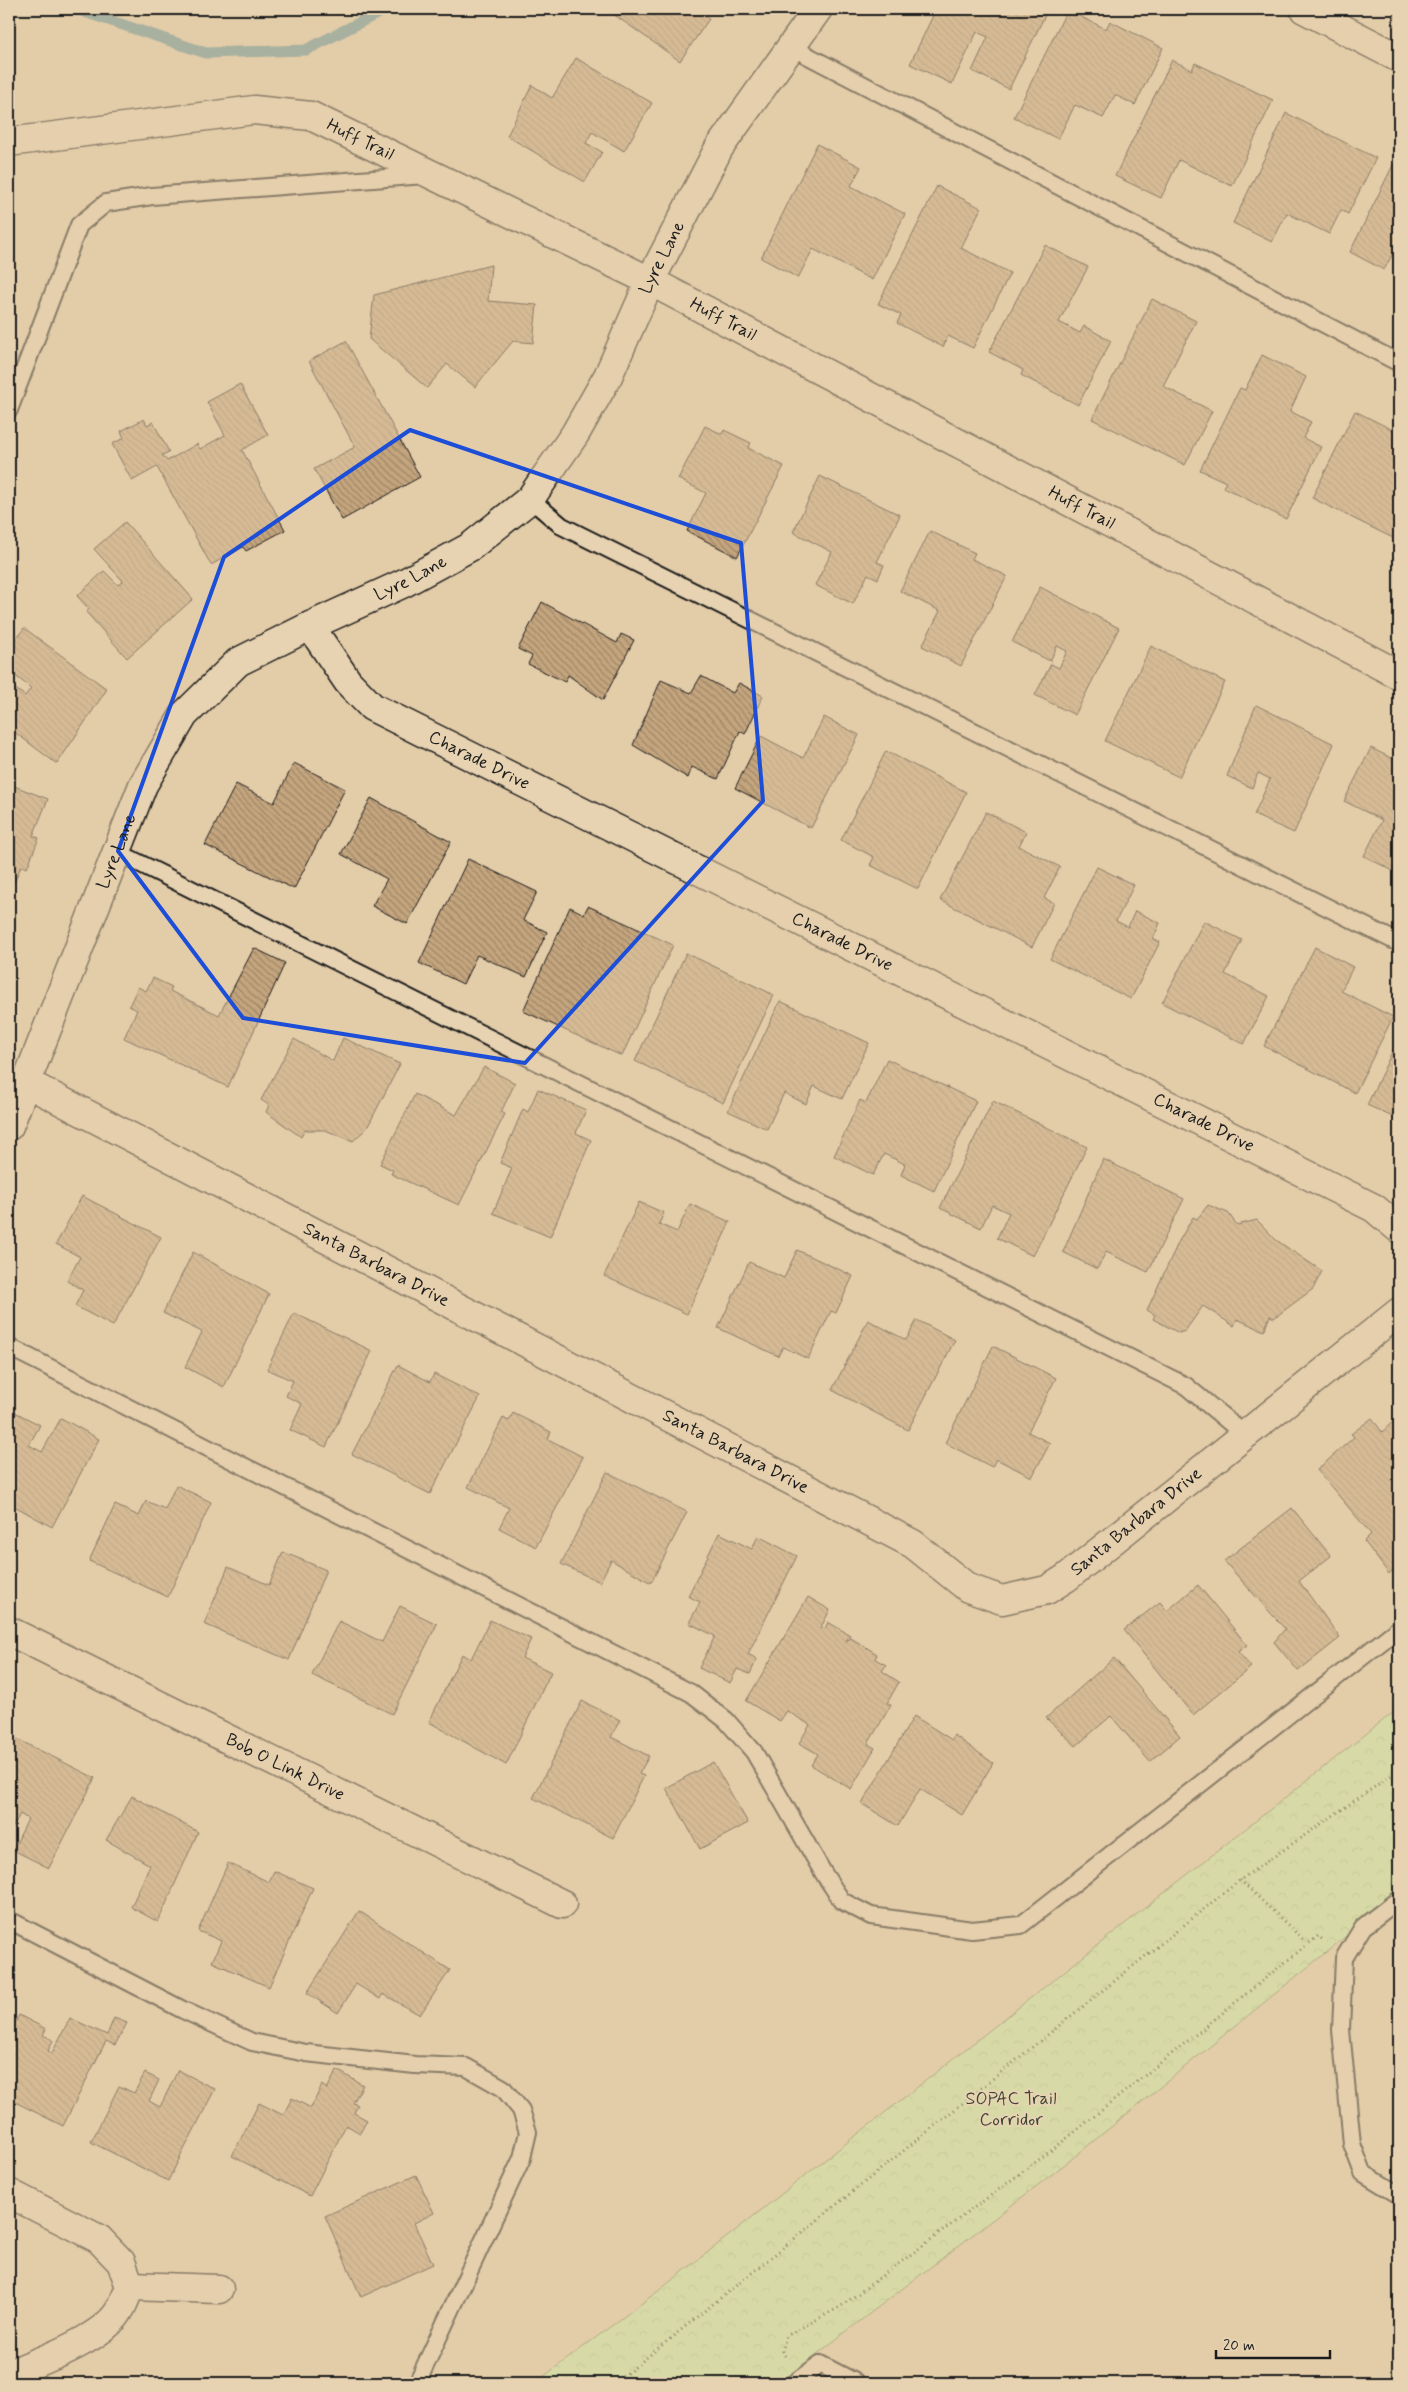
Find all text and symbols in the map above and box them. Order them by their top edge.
street label: Huff Trail [322,113,398,166]
street label: Lyre Lane [634,217,691,298]
street label: Huff Trail [686,292,761,347]
street label: Huff Trail [1044,481,1119,535]
street label: Lyre Lane [370,550,451,607]
street label: Charade Drive [424,725,534,796]
street label: Lyre Lane [91,810,143,893]
street label: Charade Drive [787,907,897,978]
street label: Charade Drive [1149,1087,1258,1158]
street label: Santa Barbara Drive [299,1217,454,1313]
street label: Santa Barbara Drive [658,1404,813,1500]
street label: Santa Barbara Drive [1066,1462,1207,1582]
street label: Bob O Link Drive [222,1728,349,1807]
park label: SOPAC Trail Corridor [965,2087,1057,2132]
scale bar [1216,2327,1329,2359]
text: 20 m [1223,2336,1255,2356]

